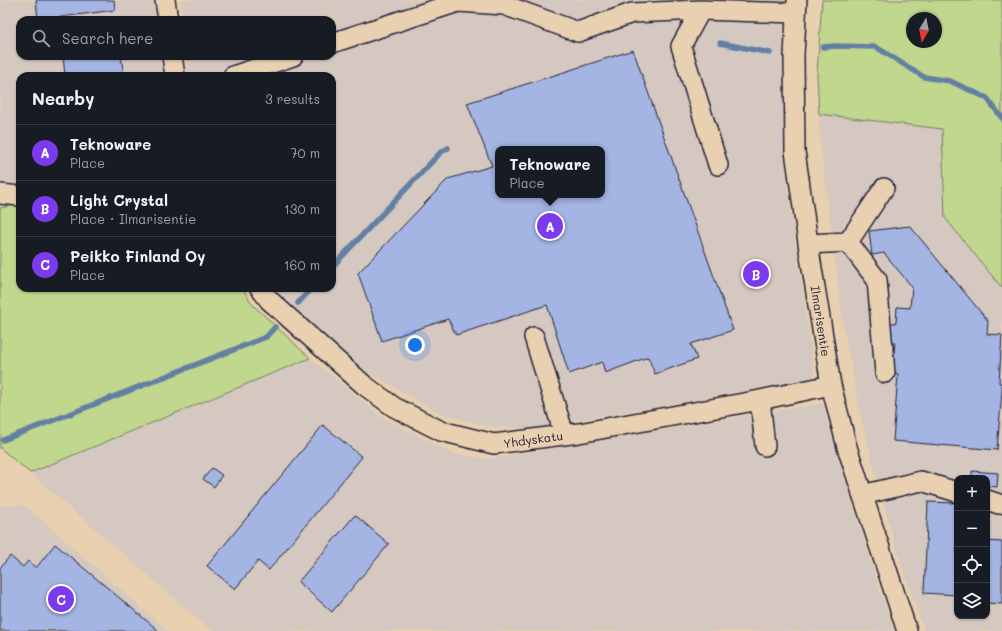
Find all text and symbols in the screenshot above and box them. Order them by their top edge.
north arrow [906,12,942,48]
search box [16,16,336,60]
icon: search [30,27,52,49]
text: Search here [62,28,153,48]
text: Nearby [32,87,94,109]
text: 3 results [265,90,320,107]
text: Teknoware [70,134,151,154]
text: A [40,144,50,161]
text: 70 m [290,144,320,161]
popup [495,146,605,198]
text: Place [70,154,105,171]
text: Teknoware [509,154,591,174]
text: Place [509,174,544,191]
text: Light Crystal [70,190,168,210]
text: B [41,200,49,217]
text: 130 m [284,200,320,217]
text: Place · Ilmarisentie [70,210,196,227]
pin: A [537,211,563,241]
text: Peikko Finland Oy [70,246,205,266]
text: C [40,256,50,273]
text: 160 m [284,256,320,273]
pin: B [743,259,769,289]
text: Place [70,266,105,283]
street label: Ilmarisentie [808,285,834,357]
your location [405,335,425,355]
street label: Yhdyskatu [502,427,564,451]
map controls [954,475,990,619]
button: + [954,475,990,511]
button: − [954,511,990,547]
button: locate [954,547,990,583]
button: layers [954,583,990,619]
pin: C [48,584,74,614]

